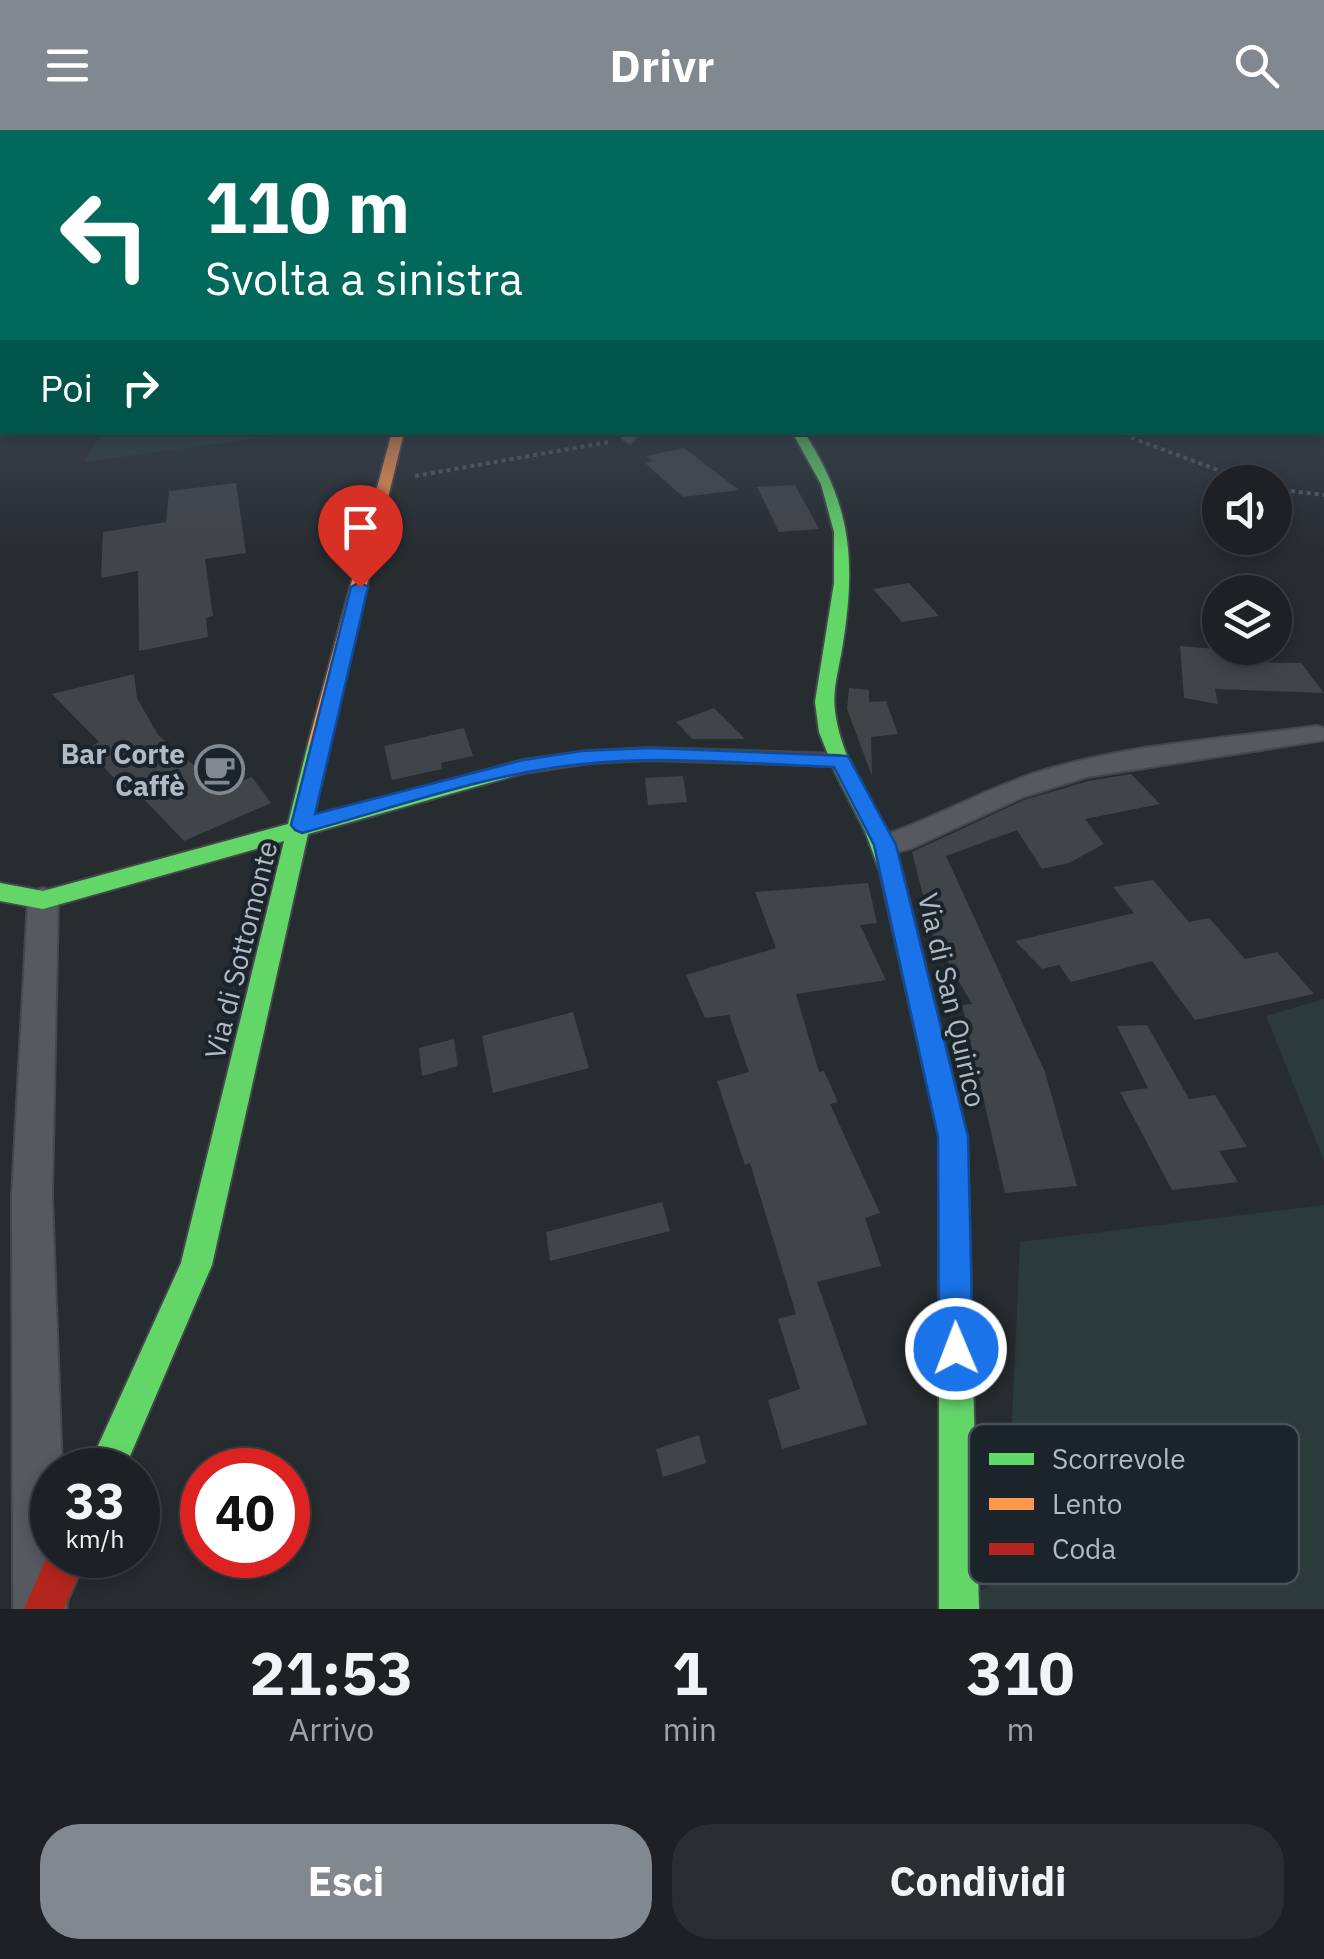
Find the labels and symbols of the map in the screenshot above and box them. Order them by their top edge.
pin [318,485,403,588]
place label: Bar Corte Caffè [61,735,185,804]
cafe icon: Bar Corte Caffè [194,744,246,796]
street label: Via di Sottomonte [196,837,286,1063]
street label: Via di San Quirico [910,889,995,1111]
position arrow [904,1297,1008,1401]
legend [969,1424,1299,1584]
text: Scorrevole [1052,1440,1186,1477]
speed limit sign: 40 [180,1448,310,1578]
text: Lento [1052,1485,1122,1522]
text: Coda [1052,1530,1116,1567]

